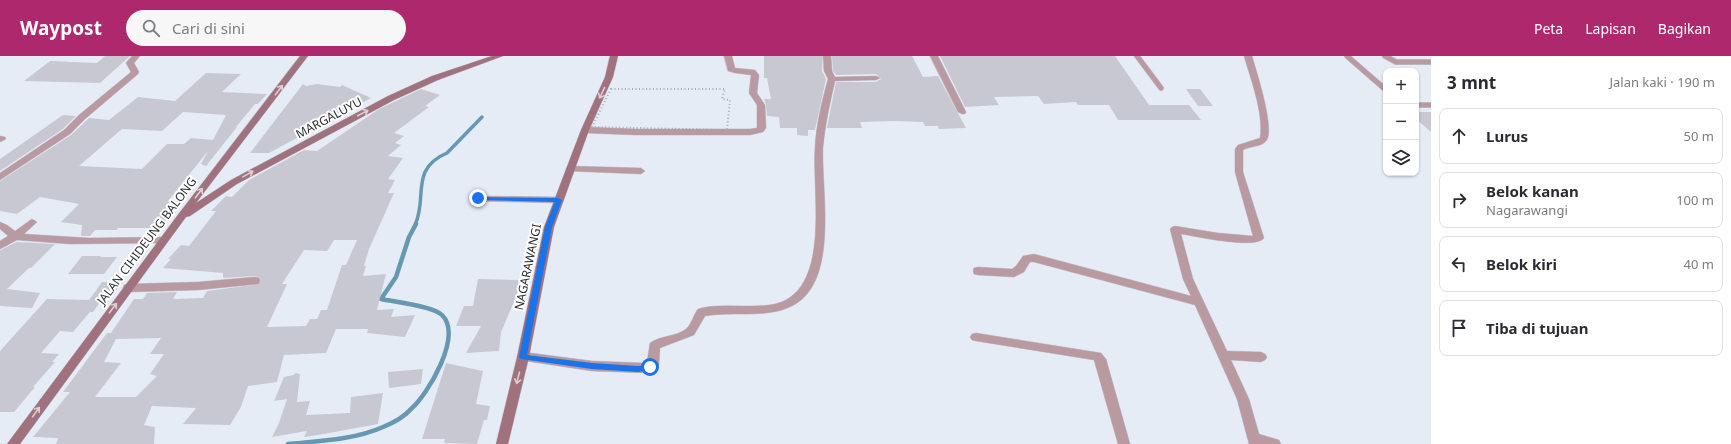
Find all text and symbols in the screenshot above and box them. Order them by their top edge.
search box [126,10,406,46]
text: Waypost [20,15,102,41]
icon: search [140,17,162,39]
text: Cari di sini [172,18,245,38]
text: Peta [1534,19,1563,38]
text: Lapisan [1585,19,1636,38]
text: Bagikan [1658,19,1711,38]
map controls [1383,68,1419,176]
button: + [1383,68,1419,104]
text: 3 mnt [1447,71,1496,94]
text: Jalan kaki · 190 m [1609,73,1715,91]
one-way arrow [274,84,283,95]
one-way arrow [598,86,605,98]
street label: MARGALUYU [293,93,365,142]
button: − [1383,104,1419,140]
one-way arrow [357,109,369,117]
icon: ahead [1448,125,1470,147]
text: Lurus [1486,126,1528,146]
text: 50 m [1684,127,1714,145]
button: layers [1383,140,1419,176]
one-way arrow [242,170,254,178]
street label: JALAN CIHIDEUNG BALONG [92,173,200,309]
text: Belok kanan [1486,181,1579,201]
one-way arrow [195,187,204,198]
route end [469,189,487,207]
icon: right [1448,189,1470,211]
text: 100 m [1676,191,1714,209]
text: Nagarawangi [1486,201,1568,219]
street label: NAGARAWANGI [510,222,545,312]
icon: left [1448,253,1470,275]
text: Belok kiri [1486,254,1557,274]
text: 40 m [1684,255,1714,273]
one-way arrow [109,302,117,313]
icon: arrive [1448,317,1470,339]
text: Tiba di tujuan [1486,318,1589,338]
route start [641,358,659,376]
one-way arrow [514,371,522,384]
one-way arrow [31,407,40,418]

